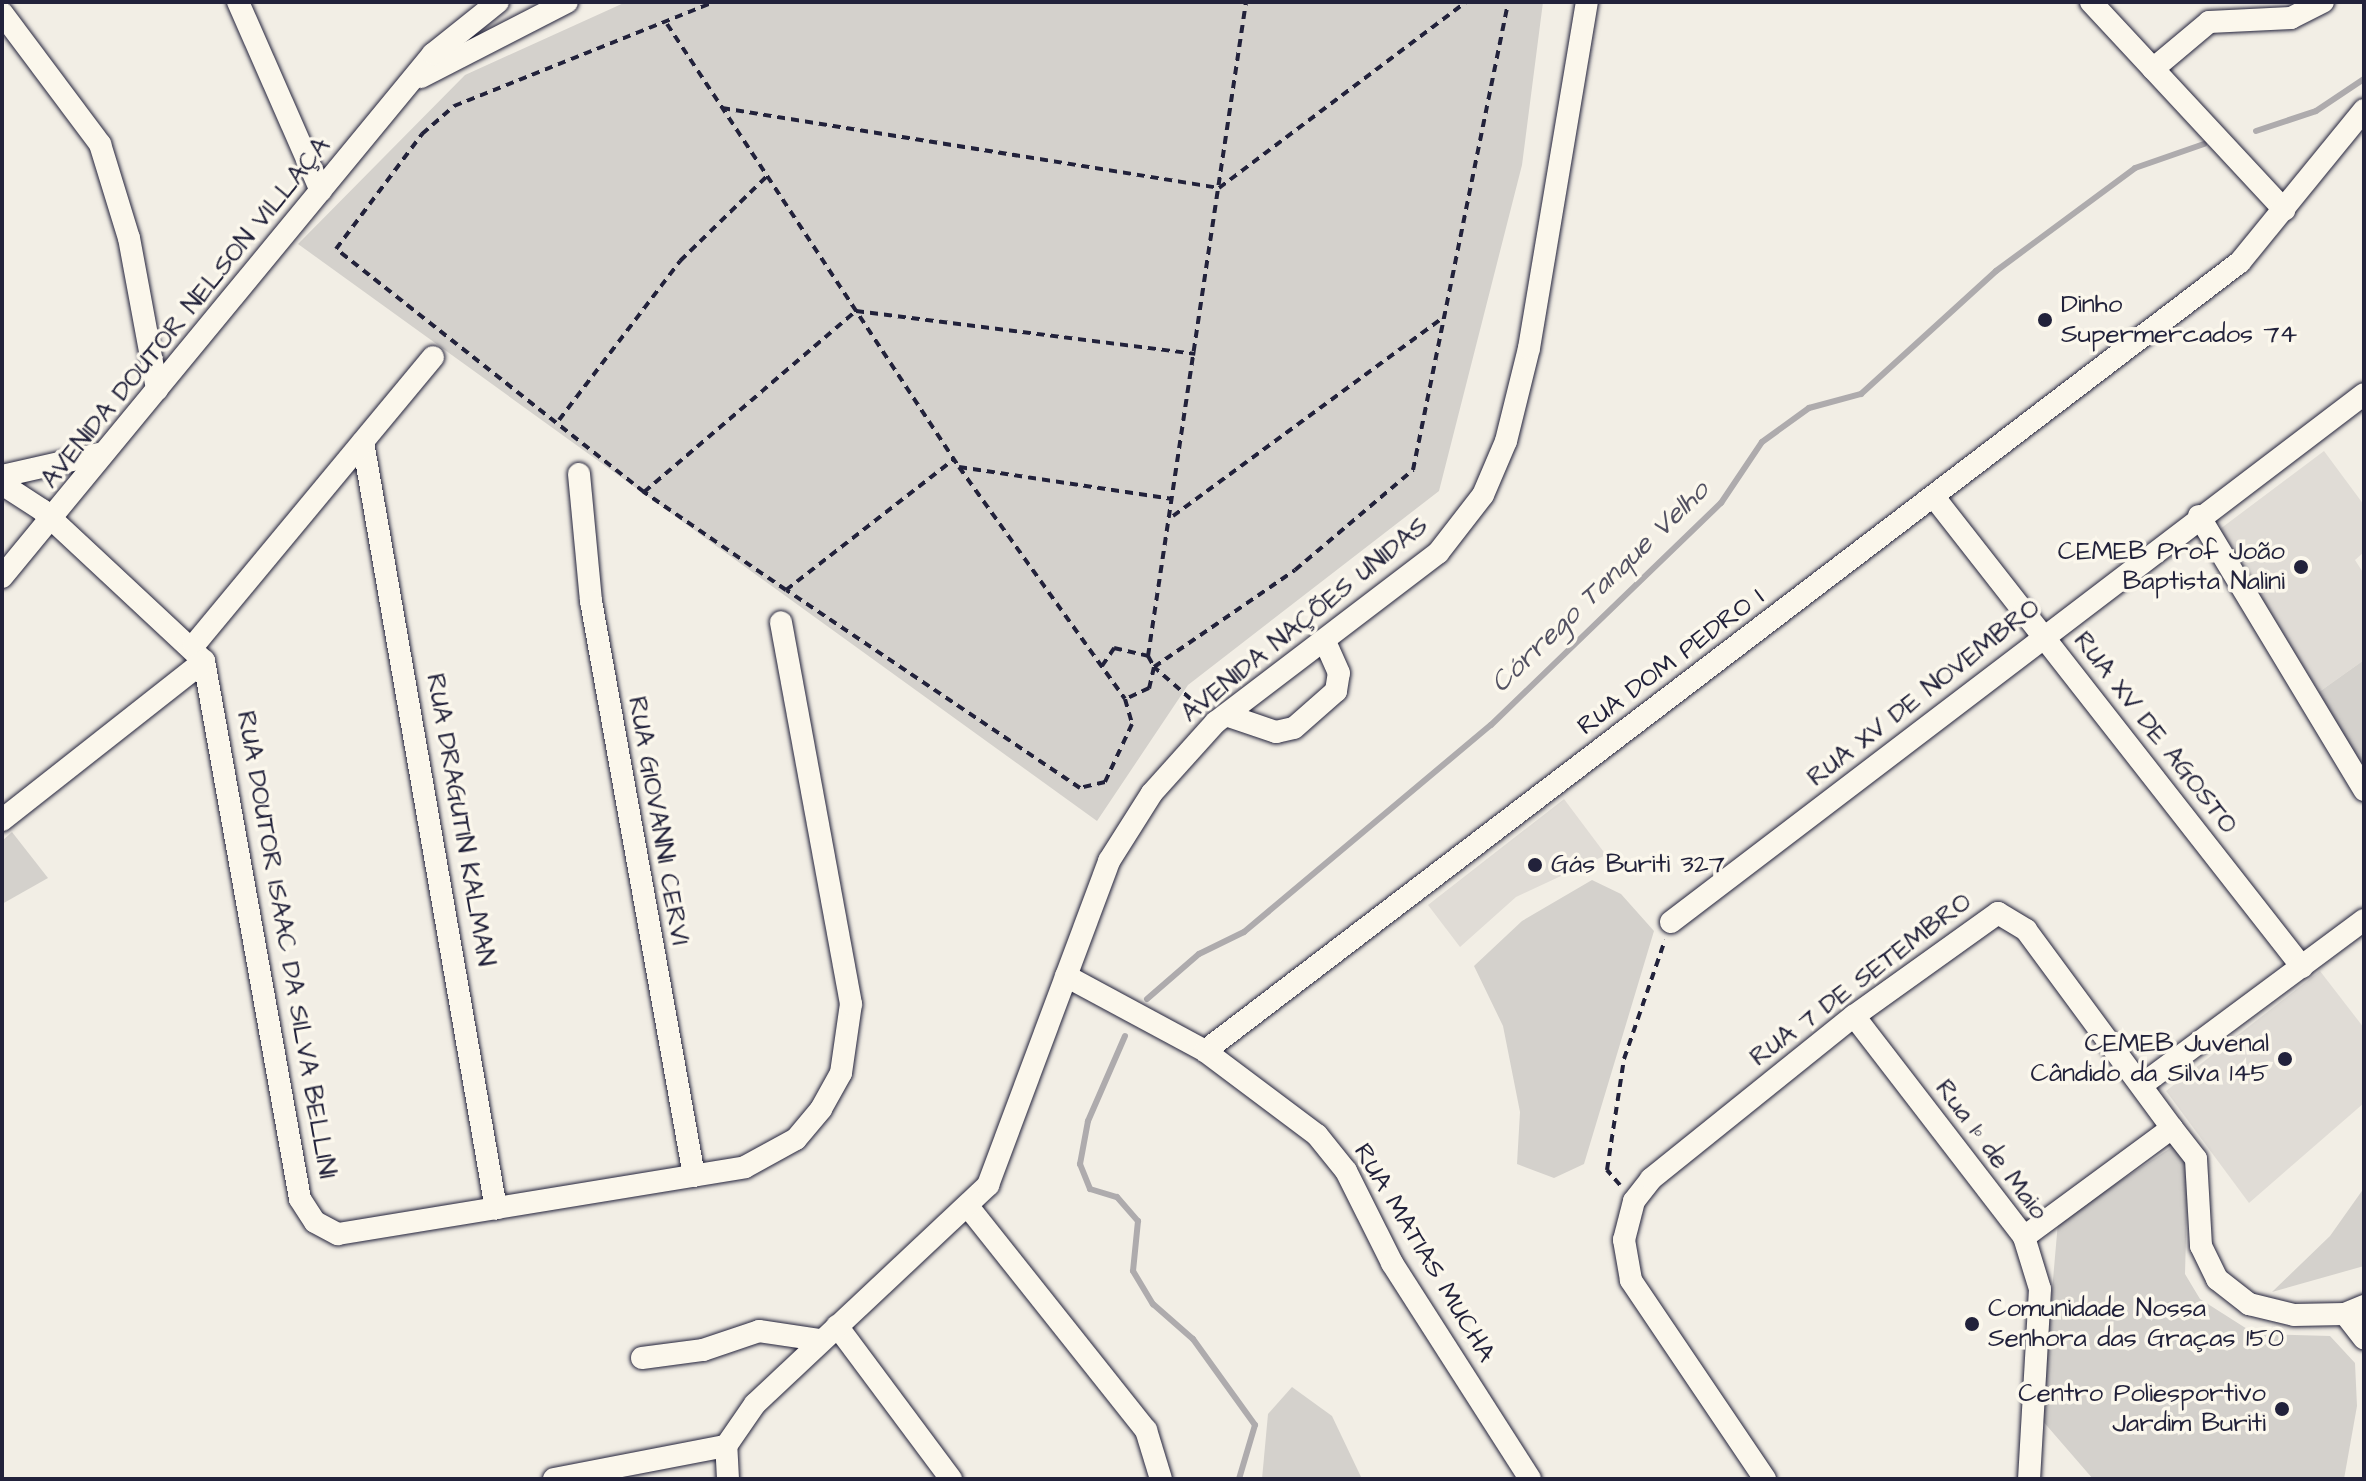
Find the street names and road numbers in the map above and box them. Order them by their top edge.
street label: AVENIDA DOUTOR NELSON VILLAÇA [35,131,337,495]
street label: AVENIDA NAÇÕES UNIDAS [1175,511,1435,729]
street label: RUA DOM PEDRO I [1572,582,1770,742]
street label: RUA XV DE NOVEMBRO [1802,593,2046,793]
street label: RUA XV DE AGOSTO [2067,626,2243,840]
street label: RUA DRAGUTIN KALMAN [419,671,501,969]
street label: RUA GIOVANNI CERVI [621,694,695,948]
street label: RUA DOUTOR ISAAC DA SILVA BELLINI [229,709,343,1181]
street label: RUA 7 DE SETEMBRO [1744,887,1978,1073]
street label: Rua 1º de Maio [1928,1074,2054,1226]
street label: RUA MATIAS MUCHA [1346,1138,1502,1368]

